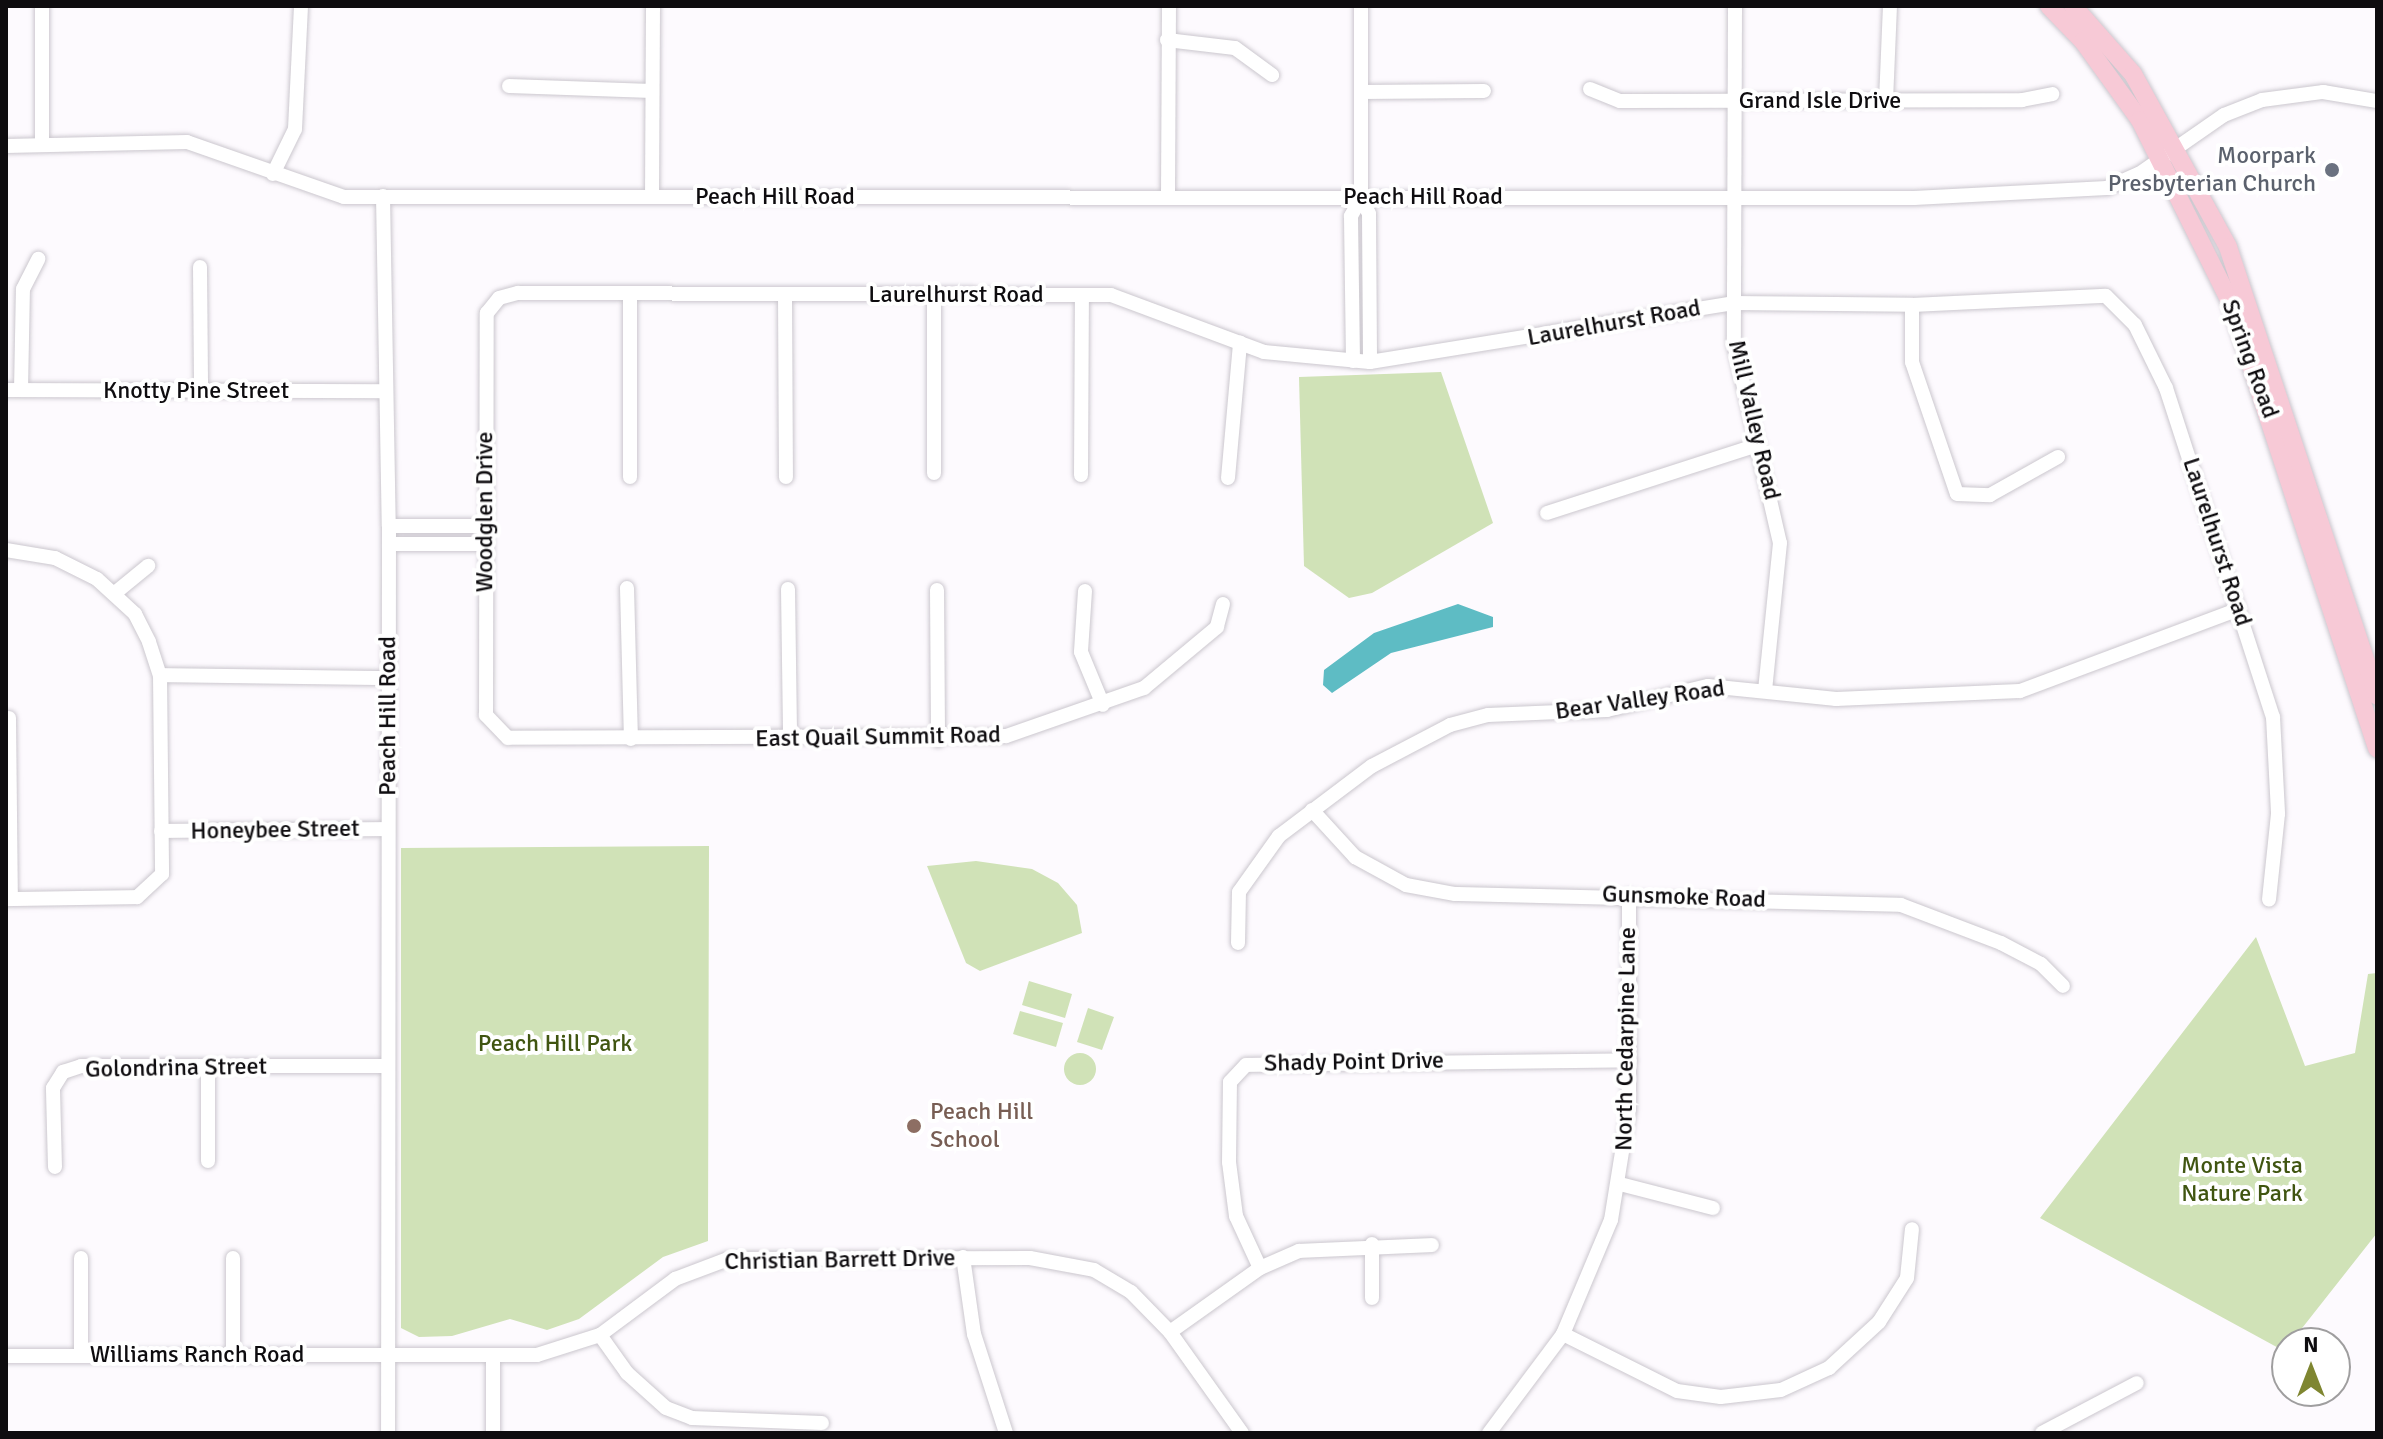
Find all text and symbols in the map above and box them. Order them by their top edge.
street label: Grand Isle Drive [1739,87,1901,115]
place label: Moorpark Presbyterian Church [2108,142,2316,198]
marker: Moorpark Presbyterian Church [2323,161,2341,179]
street label: Peach Hill Road [695,183,855,211]
street label: Peach Hill Road [1343,183,1503,211]
street label: Laurelhurst Road [868,281,1044,309]
street label: Laurelhurst Road [1525,294,1703,352]
street label: Spring Road [2215,296,2285,422]
street label: Mill Valley Road [1722,337,1786,503]
street label: Knotty Pine Street [103,377,289,405]
street label: Woodglen Drive [471,432,499,592]
street label: Laurelhurst Road [2176,454,2258,630]
street label: Peach Hill Road [374,636,402,796]
street label: Bear Valley Road [1553,674,1727,726]
street label: East Quail Summit Road [755,720,1001,754]
street label: Honeybee Street [190,814,360,846]
street label: Gunsmoke Road [1602,880,1766,914]
street label: North Cedarpine Lane [1610,927,1642,1151]
park label: Peach Hill Park [478,1030,632,1058]
street label: Shady Point Drive [1264,1046,1444,1078]
street label: Golondrina Street [85,1052,267,1084]
place label: Peach Hill School [930,1098,1033,1154]
marker: Peach Hill School [905,1117,923,1135]
park label: Monte Vista Nature Park [2181,1152,2303,1208]
street label: Christian Barrett Drive [724,1244,956,1276]
north arrow [2271,1327,2351,1407]
text: N [2303,1331,2319,1358]
street label: Williams Ranch Road [90,1341,304,1369]

